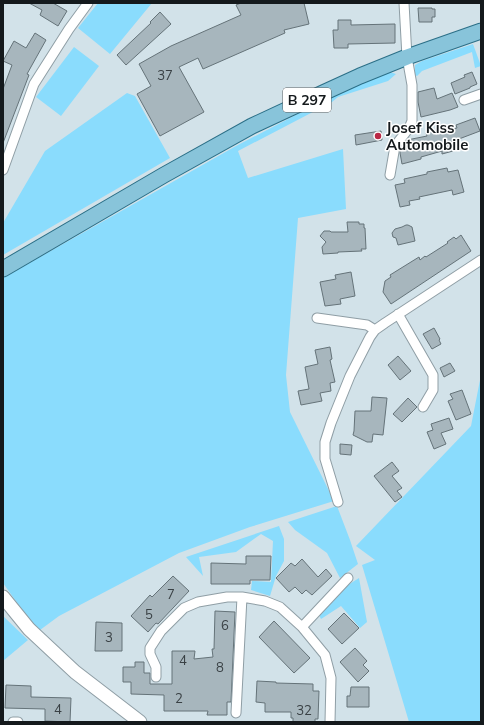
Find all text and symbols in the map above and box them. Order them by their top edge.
house number: 37 [157,67,173,83]
road number: B 297 [283,88,331,112]
place label: Josef Kiss Automobile [386,118,468,154]
marker: Josef Kiss Automobile [373,131,383,141]
house number: 7 [167,586,175,602]
house number: 5 [145,606,153,622]
house number: 6 [221,617,229,633]
house number: 3 [105,629,113,645]
house number: 4 [179,652,187,668]
house number: 8 [216,659,224,675]
house number: 2 [175,690,183,706]
house number: 4 [54,701,62,717]
house number: 32 [296,702,312,718]

